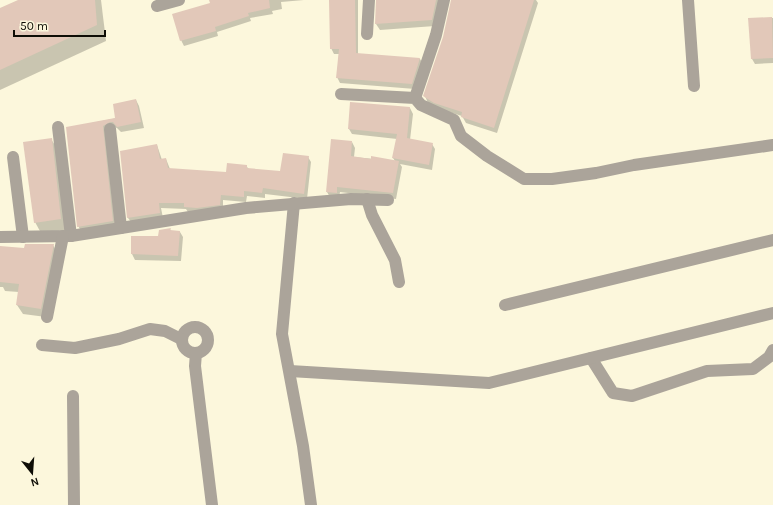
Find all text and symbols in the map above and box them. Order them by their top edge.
scale bar [14,12,105,38]
text: 50 m [20,19,48,33]
north arrow [12,453,52,493]
text: N [29,475,40,489]

